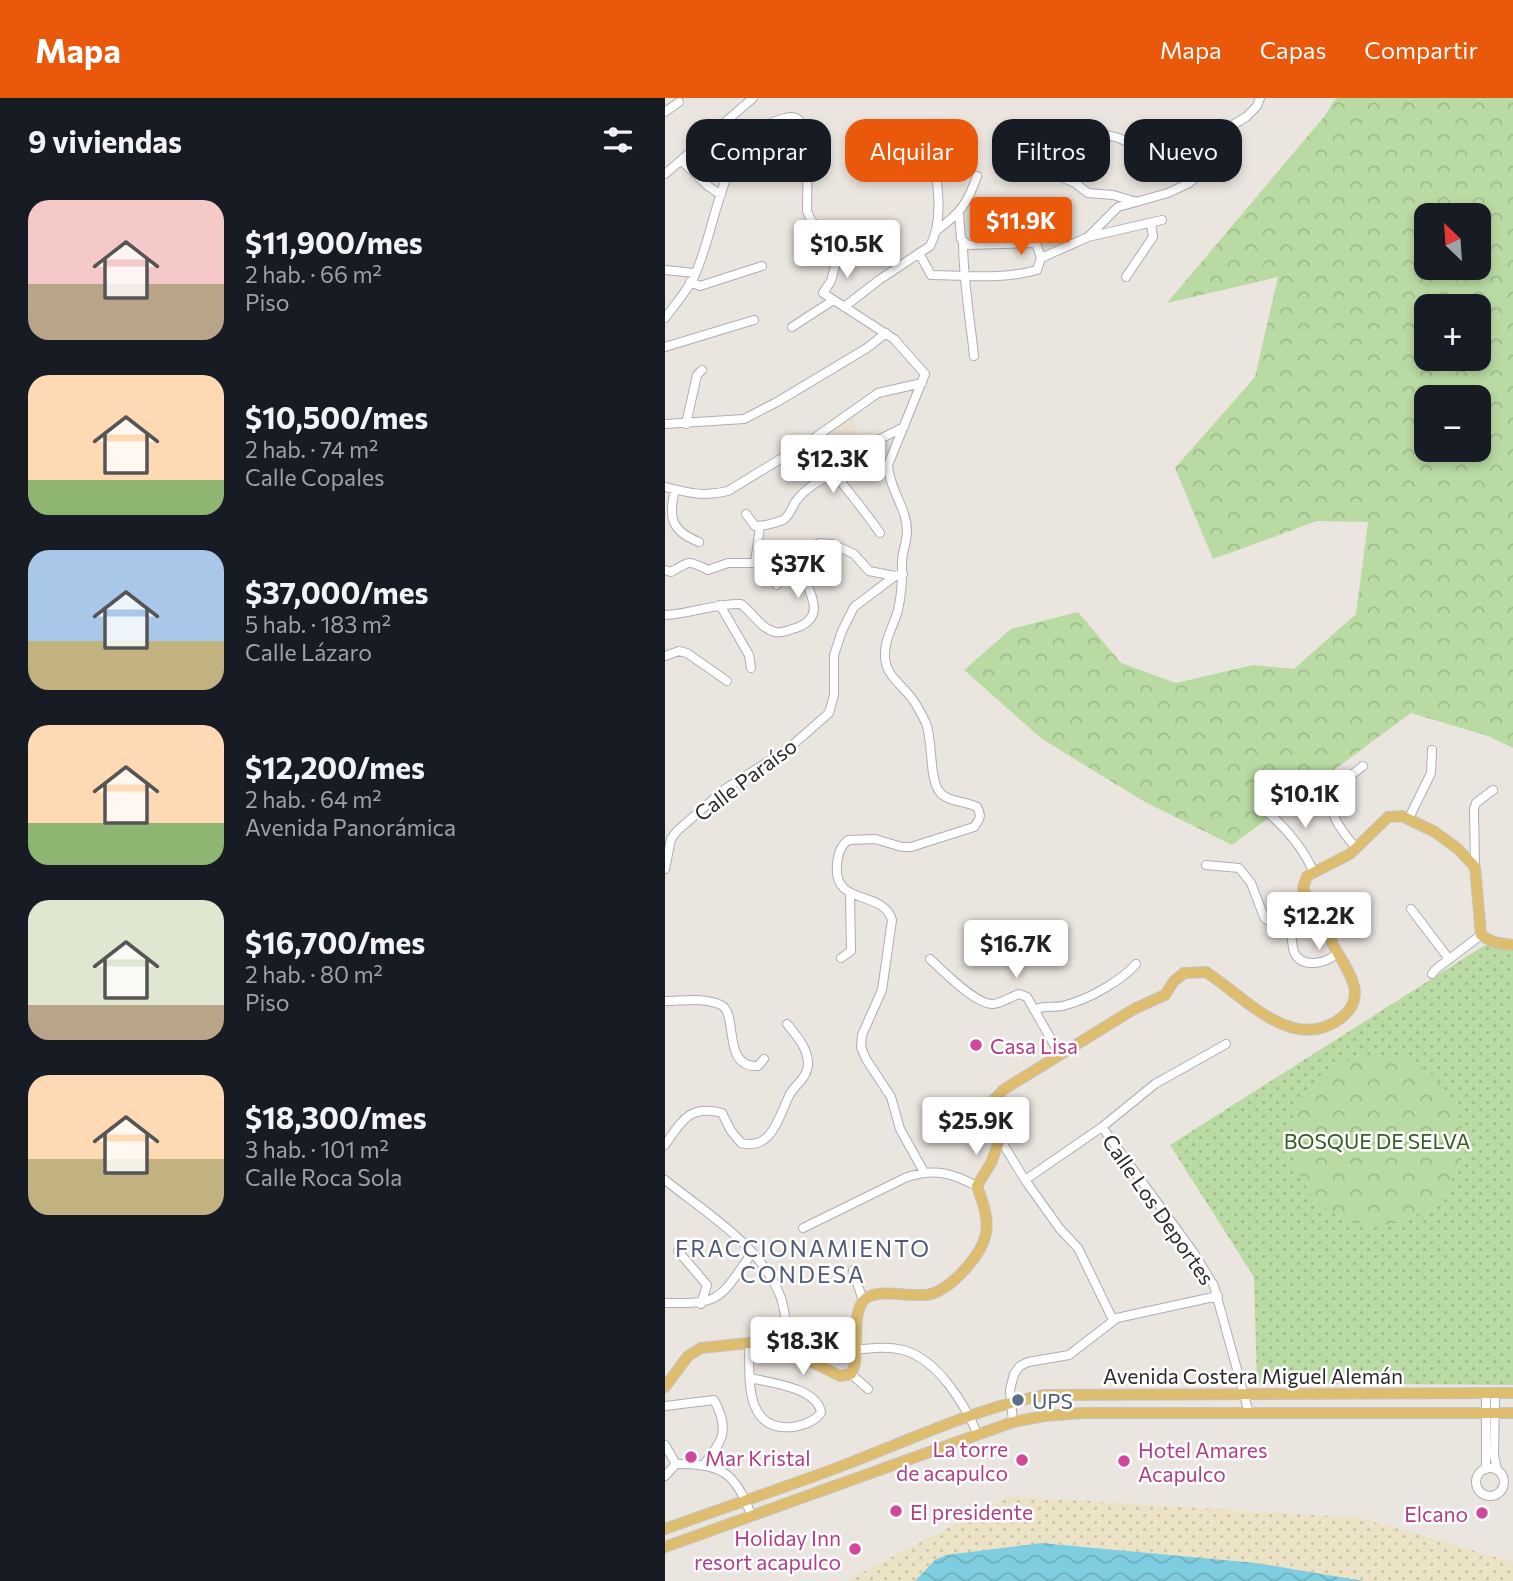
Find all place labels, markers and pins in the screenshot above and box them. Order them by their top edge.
pin: $11.9K [964,198,1078,257]
pin: $10.5K [790,220,904,280]
pin: $12.3K [776,436,890,495]
pin: $37K [757,540,839,600]
pin: $10.1K [1248,770,1362,830]
pin: $12.2K [1262,892,1376,952]
pin: $16.7K [959,920,1073,980]
place label: Casa Lisa [990,1033,1078,1058]
marker: Casa Lisa [968,1037,984,1053]
pin: $25.9K [919,1098,1033,1157]
pin: $18.3K [746,1318,860,1377]
place label: UPS [1032,1388,1073,1413]
marker: UPS [1010,1392,1026,1408]
place label: La torre de acapulco [896,1436,1008,1485]
place label: Hotel Amares Acapulco [1138,1437,1267,1486]
place label: Mar Kristal [705,1445,811,1470]
marker: Mar Kristal [683,1449,699,1465]
marker: La torre de acapulco [1014,1452,1030,1468]
marker: Hotel Amares Acapulco [1116,1453,1132,1469]
place label: El presidente [910,1499,1033,1524]
place label: Elcano [1404,1501,1468,1526]
marker: El presidente [888,1503,904,1519]
marker: Elcano [1474,1505,1490,1521]
place label: Holiday Inn resort acapulco [694,1525,841,1574]
marker: Holiday Inn resort acapulco [847,1541,863,1557]

